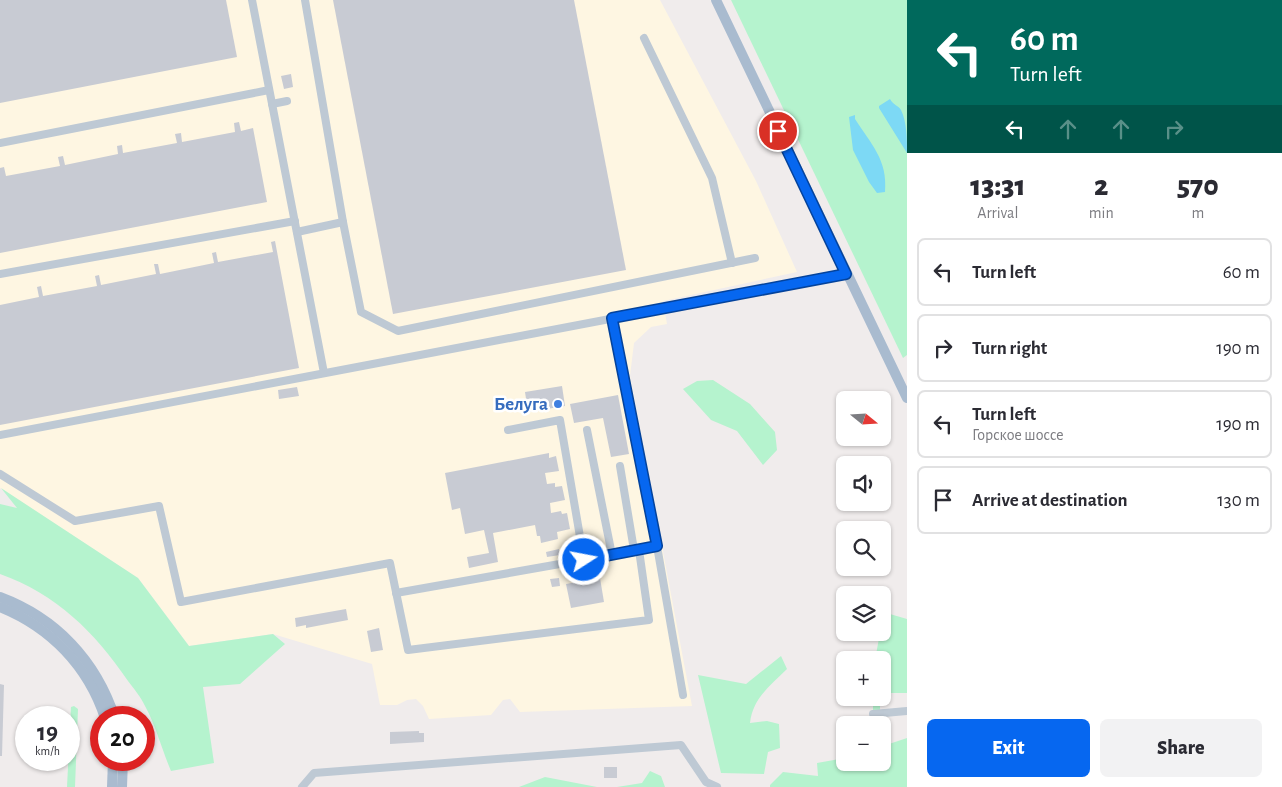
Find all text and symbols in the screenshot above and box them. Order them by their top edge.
icon: left [927,20,992,85]
text: 60 m [1010,22,1079,57]
text: Turn left [1010,63,1082,85]
pin [757,110,799,152]
icon: left [1001,115,1029,143]
icon: ahead [1054,115,1082,143]
icon: ahead [1107,115,1135,143]
icon: right [1160,115,1188,143]
icon: arrive [764,117,792,145]
text: 13:31 [970,171,1026,201]
text: 2 [1094,171,1108,201]
text: 570 [1177,171,1219,201]
text: Arrival [977,205,1018,221]
text: min [1089,205,1114,221]
text: m [1191,205,1204,221]
icon: left [929,258,957,286]
text: Turn left [972,263,1036,282]
text: 60 m [1223,263,1260,282]
icon: right [929,334,957,362]
text: Turn right [972,339,1047,358]
text: 190 m [1216,339,1260,358]
north arrow [836,391,891,446]
map controls [836,391,891,771]
place label: Белуга [494,395,548,414]
marker: Белуга [552,398,564,410]
text: Turn left [972,405,1036,424]
icon: left [929,410,957,438]
text: 190 m [1216,415,1260,434]
text: Горское шоссе [972,427,1064,443]
button: sound [836,456,891,511]
icon: arrive [929,486,957,514]
text: Arrive at destination [972,491,1128,510]
text: 130 m [1217,491,1260,510]
button: search [836,521,891,576]
position arrow [557,533,609,585]
button: layers [836,586,891,641]
button: + [836,651,891,706]
speed limit sign: 20 [90,706,155,771]
button: − [836,716,891,771]
button: Exit [927,719,1090,777]
button: Share [1100,719,1262,777]
text: 19 [37,720,58,745]
text: km/h [35,745,60,757]

